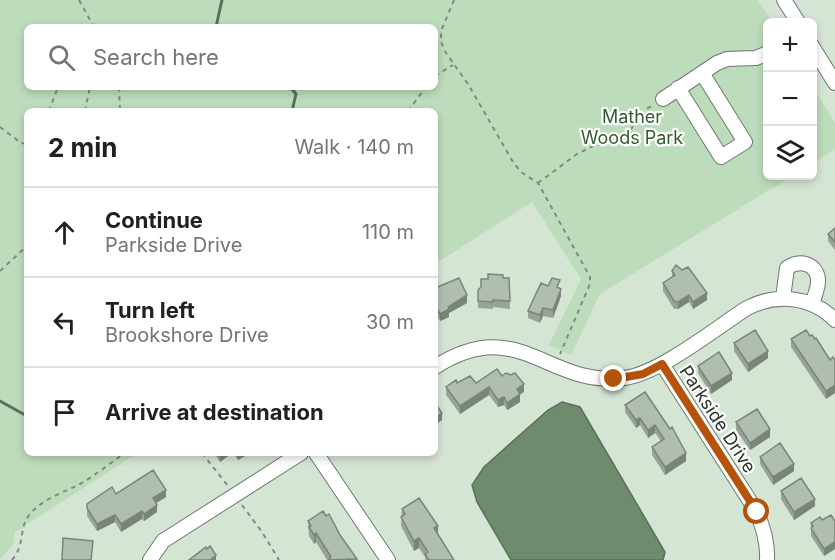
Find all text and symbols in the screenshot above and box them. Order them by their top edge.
map controls [763,18,817,180]
button: + [763,18,817,72]
search box [24,24,438,90]
icon: search [45,41,78,74]
text: Search here [93,44,219,70]
button: − [763,72,817,126]
park label: Mather Woods Park [581,106,683,148]
button: layers [763,126,817,180]
text: 2 min [48,132,118,163]
text: Walk · 140 m [294,135,414,159]
text: Continue [105,207,203,233]
icon: ahead [48,216,81,249]
text: 110 m [362,220,414,244]
text: Parkside Drive [105,233,242,257]
text: Turn left [105,297,195,323]
icon: left [48,306,81,339]
text: 30 m [366,310,414,334]
text: Brookshore Drive [105,323,269,347]
street label: Parkside Drive [676,361,760,477]
route end [600,365,626,391]
icon: arrive [48,396,81,429]
text: Arrive at destination [105,399,324,425]
route start [743,498,769,524]

